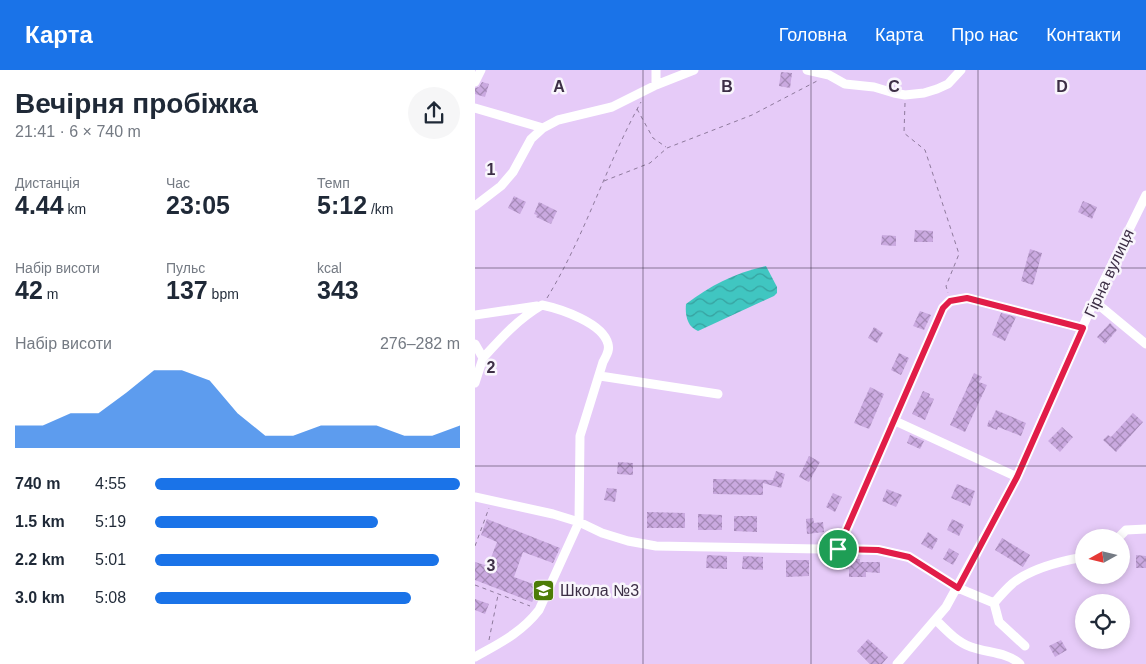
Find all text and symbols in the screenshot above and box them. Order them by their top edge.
text: Карта [25,21,93,48]
text: Головна [779,25,847,45]
text: Карта [875,25,923,45]
text: Про нас [951,25,1018,45]
text: Контакти [1046,25,1121,45]
text: A [553,78,565,95]
text: B [721,78,733,95]
text: C [888,78,900,95]
text: D [1056,78,1068,95]
button: share [408,87,460,139]
text: Вечірня пробіжка [15,88,258,119]
text: 21:41 · 6 × 740 m [15,123,141,140]
text: 1 [487,161,496,178]
text: Дистанція [15,175,80,191]
text: Час [166,175,190,191]
text: Темп [317,175,350,191]
text: 4.44 [15,191,64,219]
text: 23:05 [166,191,230,219]
text: 5:12 [317,191,367,219]
text: km [64,201,86,217]
text: /km [367,201,394,217]
street label: Гірна вулиця [1081,226,1137,320]
text: Набір висоти [15,260,100,276]
text: Пульс [166,260,205,276]
text: kcal [317,260,342,276]
text: 42 [15,276,43,304]
text: 137 [166,276,208,304]
text: 343 [317,276,359,304]
text: m [43,286,58,302]
text: bpm [208,286,239,302]
text: Набір висоти [15,335,112,352]
text: 276–282 m [380,335,460,352]
text: 2 [487,359,496,376]
text: 740 m [15,475,60,492]
text: 4:55 [95,475,126,492]
text: 1.5 km [15,513,65,530]
text: 5:19 [95,513,126,530]
pin [817,528,859,570]
north arrow [1075,529,1130,584]
map controls [1075,529,1130,649]
icon: arrive [824,535,852,563]
text: 2.2 km [15,551,65,568]
text: 5:01 [95,551,126,568]
text: 3 [487,557,496,574]
school or university icon: Школа №3 [532,578,556,602]
place label: Школа №3 [560,582,639,599]
text: 3.0 km [15,589,65,606]
text: 5:08 [95,589,126,606]
button: locate [1075,594,1130,649]

